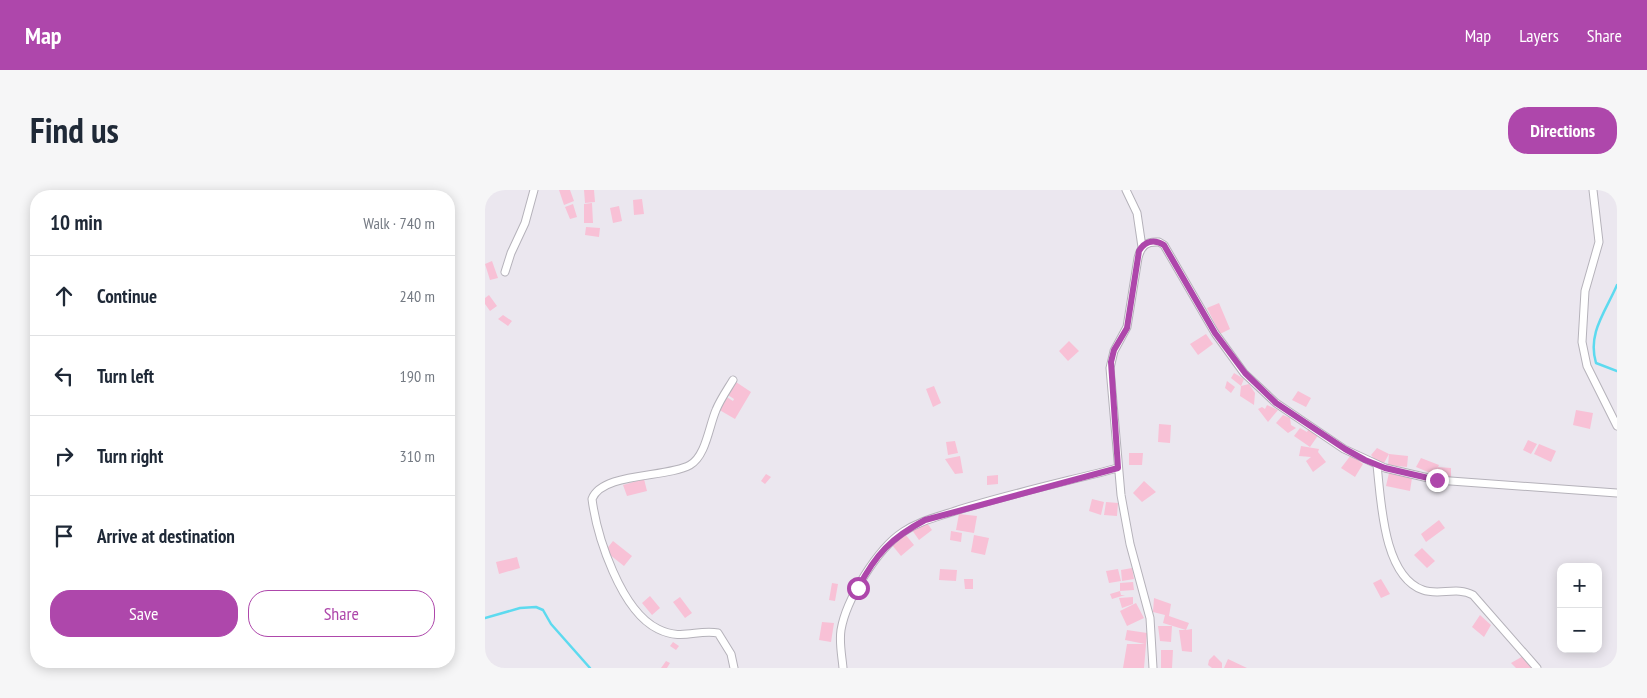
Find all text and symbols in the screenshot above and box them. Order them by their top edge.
text: Map [25,20,62,51]
text: Map [1465,24,1491,47]
text: Layers [1519,24,1559,47]
text: Share [1587,24,1622,47]
text: Find us [30,107,119,153]
button: Directions [1508,107,1617,154]
text: 10 min [50,209,102,236]
text: Walk · 740 m [363,213,435,233]
icon: ahead [50,282,78,310]
text: Continue [97,284,157,308]
text: 240 m [400,286,435,306]
icon: left [50,362,78,390]
text: Turn left [97,364,154,388]
text: 190 m [400,366,435,386]
icon: right [50,442,78,470]
text: Turn right [97,444,163,468]
text: 310 m [400,446,435,466]
route end [1426,469,1449,492]
icon: arrive [50,522,78,550]
text: Arrive at destination [97,524,235,548]
map controls [1557,563,1602,653]
button: + [1557,563,1602,608]
route start [847,577,870,600]
button: Save [50,590,238,637]
button: Share [248,590,435,637]
button: − [1557,608,1602,653]

